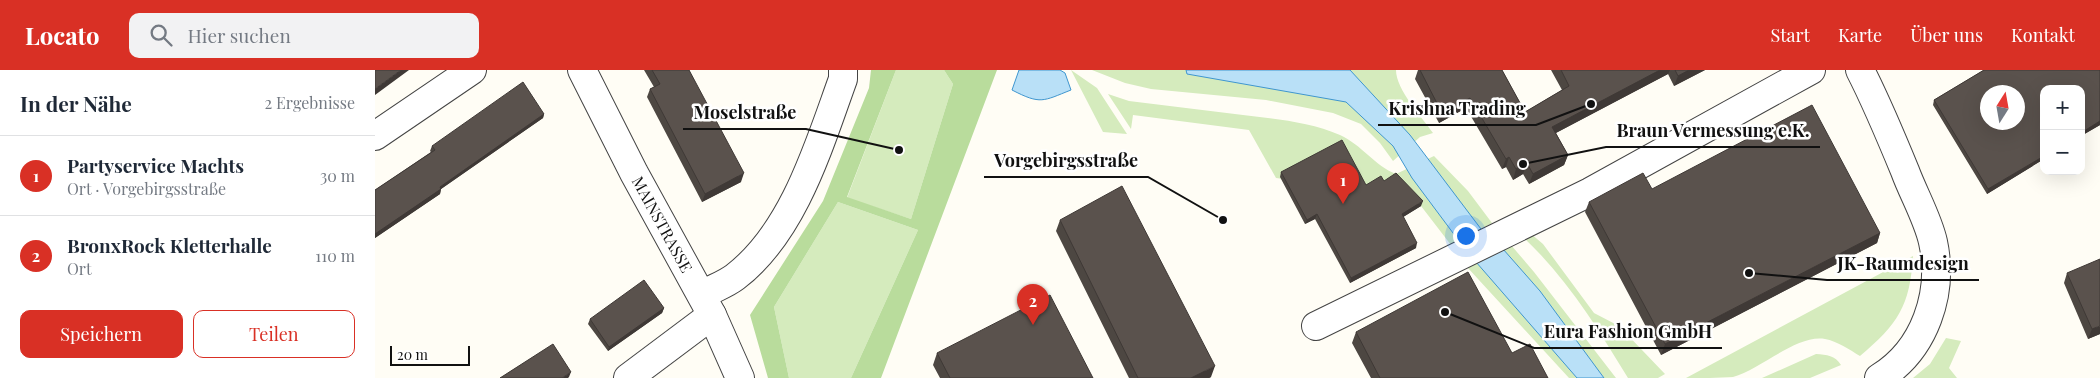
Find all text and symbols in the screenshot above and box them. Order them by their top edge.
search box [129,13,479,58]
text: Locato [25,19,99,51]
icon: search [147,21,175,49]
text: Hier suchen [187,22,291,48]
text: Start [1770,23,1810,47]
text: Karte [1838,23,1882,47]
text: Über uns [1910,23,1983,47]
text: Kontakt [2011,23,2075,47]
north arrow [1980,85,2025,130]
map controls [2040,85,2085,175]
button: + [2040,85,2085,130]
text: In der Nähe [20,89,132,117]
text: 2 Ergebnisse [264,92,355,113]
callout: Krishna Trading [1378,92,1536,125]
callout: Moselstraße [683,96,806,129]
text: Krishna Trading [1388,96,1526,120]
text: Moselstraße [694,100,796,124]
callout: Braun Vermessung e.K. [1606,114,1820,147]
text: Braun Vermessung e.K. [1616,118,1810,142]
button: − [2040,130,2085,175]
callout: Vorgebirgsstraße [984,144,1148,177]
text: Vorgebirgsstraße [993,148,1138,172]
text: Partyservice Machts [67,152,244,178]
pin: 1 [1327,163,1359,204]
text: 1 [33,165,39,186]
text: 30 m [320,165,355,186]
street label: MAINSTRASSE [628,172,698,276]
text: Ort · Vorgebirgsstraße [67,178,226,199]
your location [1453,223,1479,249]
text: BronxRock Kletterhalle [67,232,272,258]
text: 2 [32,245,40,266]
text: 110 m [315,245,355,266]
callout: JK-Raumdesign [1827,247,1979,280]
text: JK-Raumdesign [1836,251,1969,275]
text: Ort [67,258,92,279]
pin: 2 [1017,284,1049,325]
button: Speichern [20,310,183,358]
button: Teilen [193,310,355,358]
callout: Eura Fashion GmbH [1534,315,1722,348]
text: Eura Fashion GmbH [1544,319,1712,343]
scale bar [390,343,470,366]
text: 20 m [397,345,428,364]

